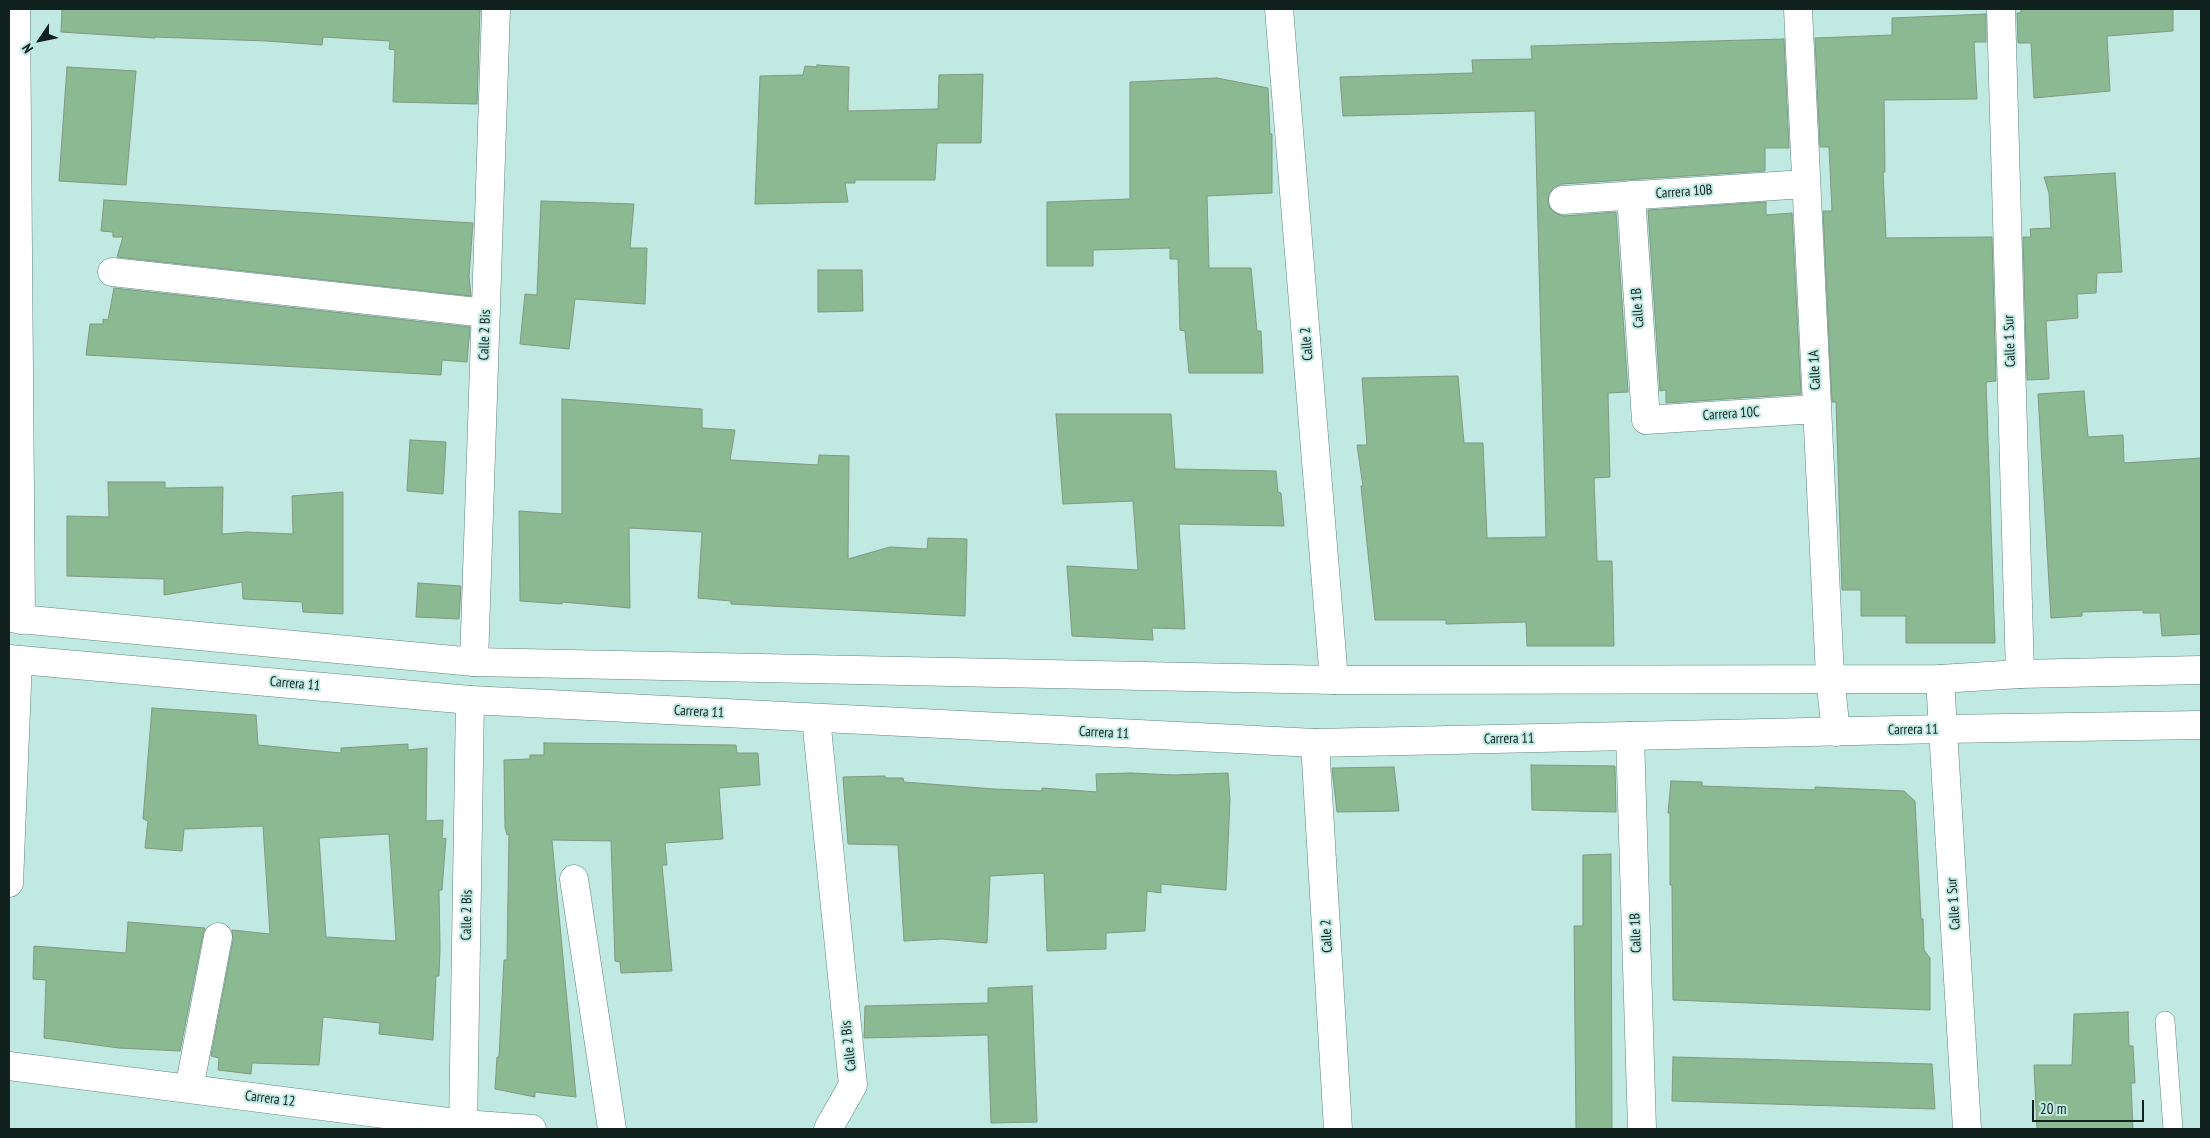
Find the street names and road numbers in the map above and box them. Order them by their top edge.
street label: Carrera 10B [1655,182,1713,202]
street label: Calle 1B [1628,287,1648,329]
street label: Calle 2 Bis [476,309,494,361]
street label: Calle 1 Sur [2001,315,2019,367]
street label: Calle 2 [1297,327,1317,361]
street label: Calle 1A [1806,350,1824,390]
street label: Carrera 10C [1702,404,1760,424]
street label: Carrera 11 [269,673,321,695]
street label: Carrera 11 [673,702,725,722]
street label: Carrera 11 [1888,721,1938,739]
street label: Carrera 11 [1078,723,1130,743]
street label: Carrera 11 [1484,730,1534,748]
street label: Calle 1 Sur [1944,877,1964,931]
street label: Calle 2 Bis [458,889,476,941]
street label: Calle 1B [1627,913,1645,953]
street label: Calle 2 [1318,919,1336,953]
street label: Calle 2 Bis [838,1020,860,1072]
street label: Carrera 12 [244,1088,296,1110]

